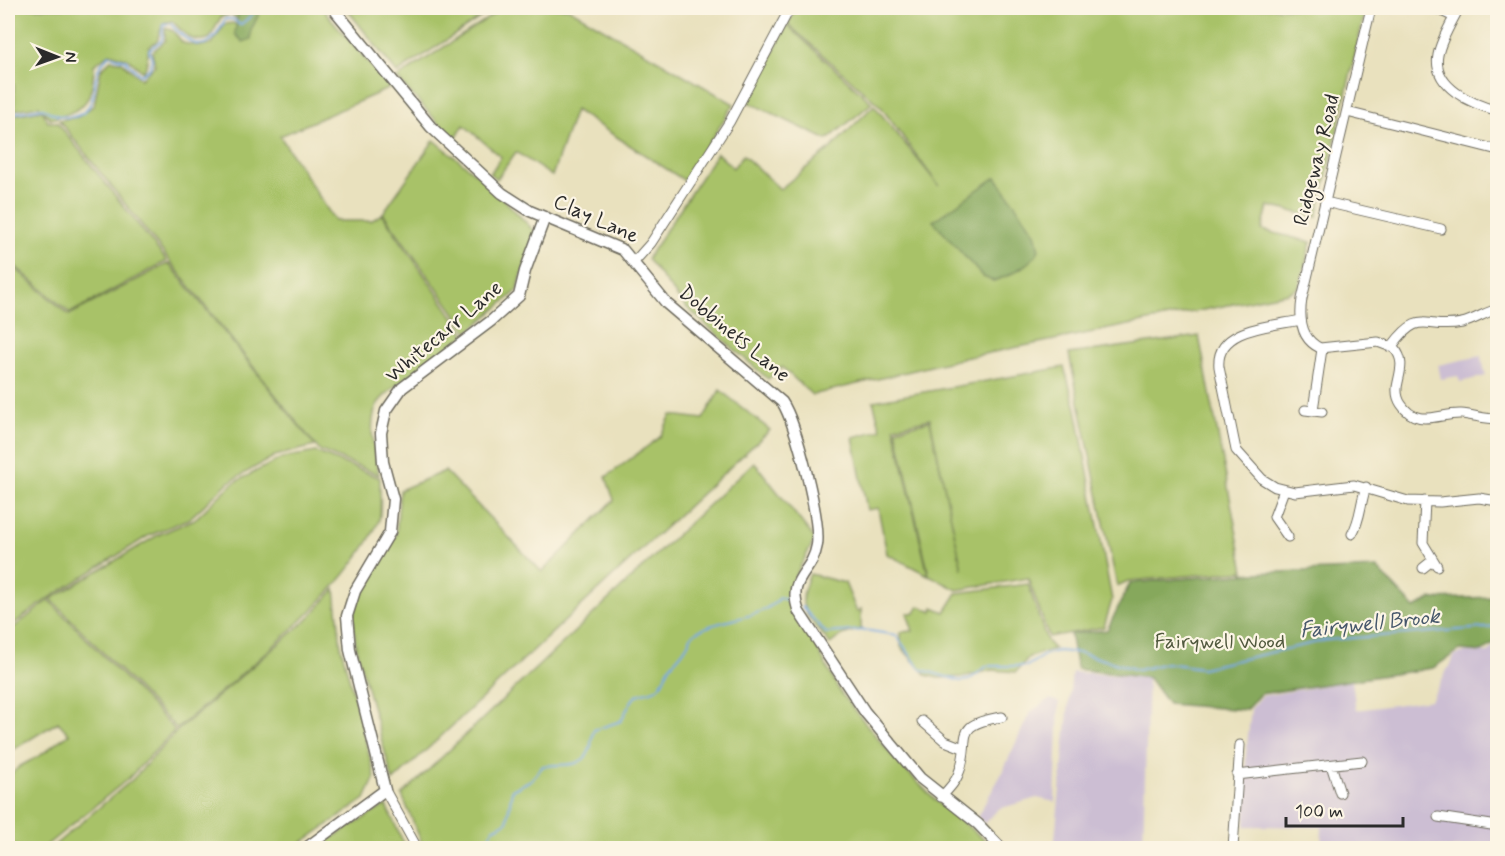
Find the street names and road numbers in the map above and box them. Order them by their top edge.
street label: Ridgeway Road [1287,91,1348,229]
street label: Clay Lane [549,188,643,250]
street label: Whitecarr Lane [379,275,509,389]
street label: Dobbinets Lane [672,279,796,389]

